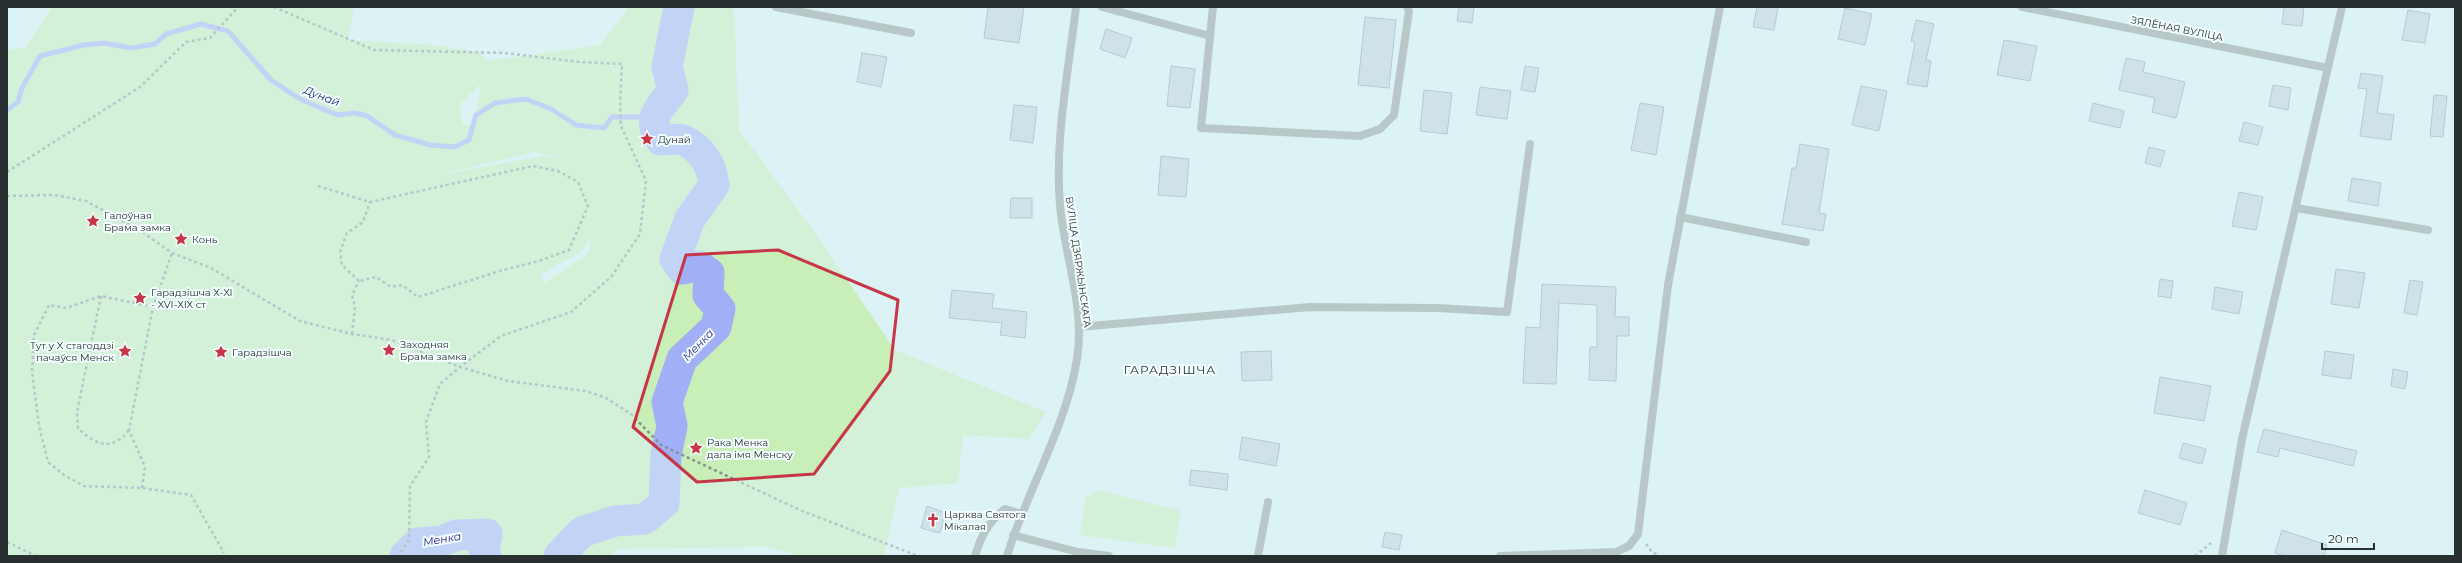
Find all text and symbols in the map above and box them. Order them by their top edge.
street label: ЗЯЛЁНАЯ ВУЛІЦА [2130,13,2225,44]
water label: Дунай [301,82,342,110]
place icon: Дунай [639,131,655,147]
place label: Дунай [658,133,691,146]
street label: ВУЛІЦА ДЗЯРЖЫНСКАГА [1063,196,1094,329]
place label: Галоўная Брама замка [104,209,171,234]
place icon: Галоўная Брама замка [85,213,101,229]
place icon: Конь [173,231,189,247]
place label: Конь [192,233,218,246]
place label: Гарадзішча X-XI - XVI-XIX ст [151,286,233,311]
place icon: Гарадзішча X-XI - XVI-XIX ст [132,290,148,306]
water label: Менка [680,326,717,364]
place label: Заходняя Брама замка [400,338,467,363]
place label: Тут у X стагоддзі пачаўся Менск [30,339,114,364]
place icon: Заходняя Брама замка [381,342,397,358]
place icon: Тут у X стагоддзі пачаўся Менск [117,343,133,359]
place icon: Гарадзішча [213,344,229,360]
place label: Гарадзішча [232,346,292,359]
district label: ГАРАДЗІШЧА [1124,362,1216,377]
place label: Рака Менка дала імя Менску [707,436,793,461]
place icon: Рака Менка дала імя Менску [688,440,704,456]
place label: Царква Святога Мікалая [944,508,1026,533]
church icon: Царква Святога Мікалая [925,512,941,528]
scale bar [2322,525,2374,551]
water label: Менка [422,529,463,549]
text: 20 m [2328,531,2359,546]

